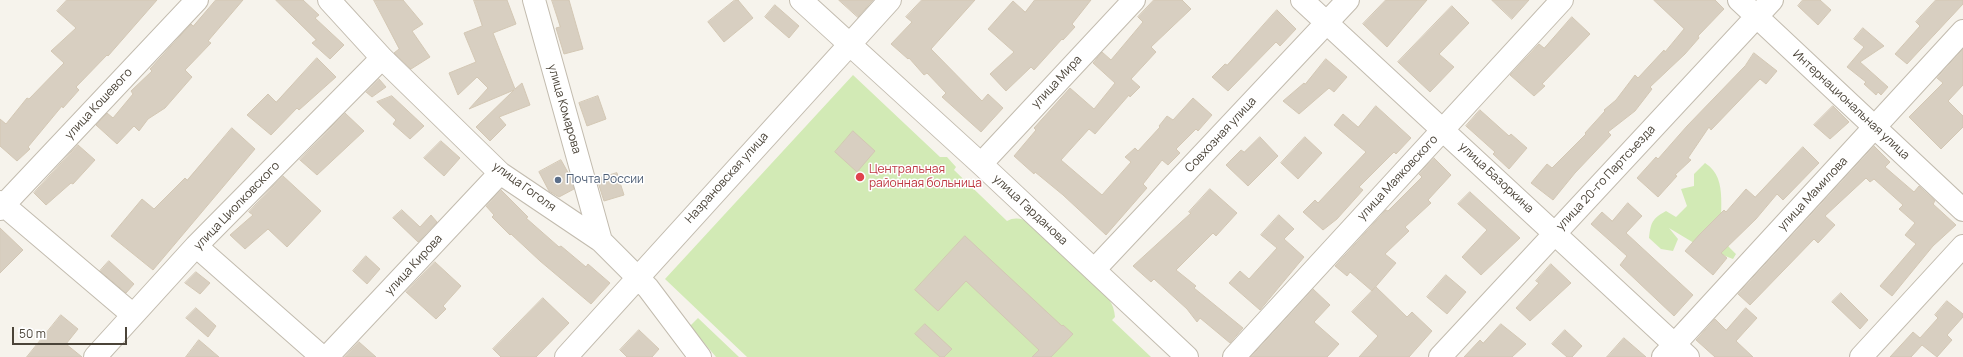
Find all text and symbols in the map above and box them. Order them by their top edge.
street label: Интернациональная улица [1790,47,1912,163]
street label: улица Мира [1029,53,1085,111]
street label: улица Комарова [544,63,584,155]
street label: улица Кошевого [62,65,136,143]
street label: Совхозная улица [1182,94,1260,176]
street label: улица 20-го Партсъезда [1553,122,1659,234]
street label: Назрановская улица [682,130,772,226]
street label: улица Маяковского [1355,132,1441,224]
street label: улица Базоркина [1456,140,1536,216]
street label: улица Мамилова [1775,154,1851,234]
street label: улица Циолковского [191,159,283,253]
street label: улица Гоголя [489,159,559,215]
place label: Центральная районная больница [869,163,982,191]
marker: Центральная районная больница [854,171,866,183]
street label: улица Гарданова [990,172,1070,248]
place label: Почта России [566,173,644,187]
marker: Почта России [553,175,563,185]
street label: улица Кирова [382,232,446,298]
scale bar [14,319,129,345]
text: 50 m [19,325,46,342]

